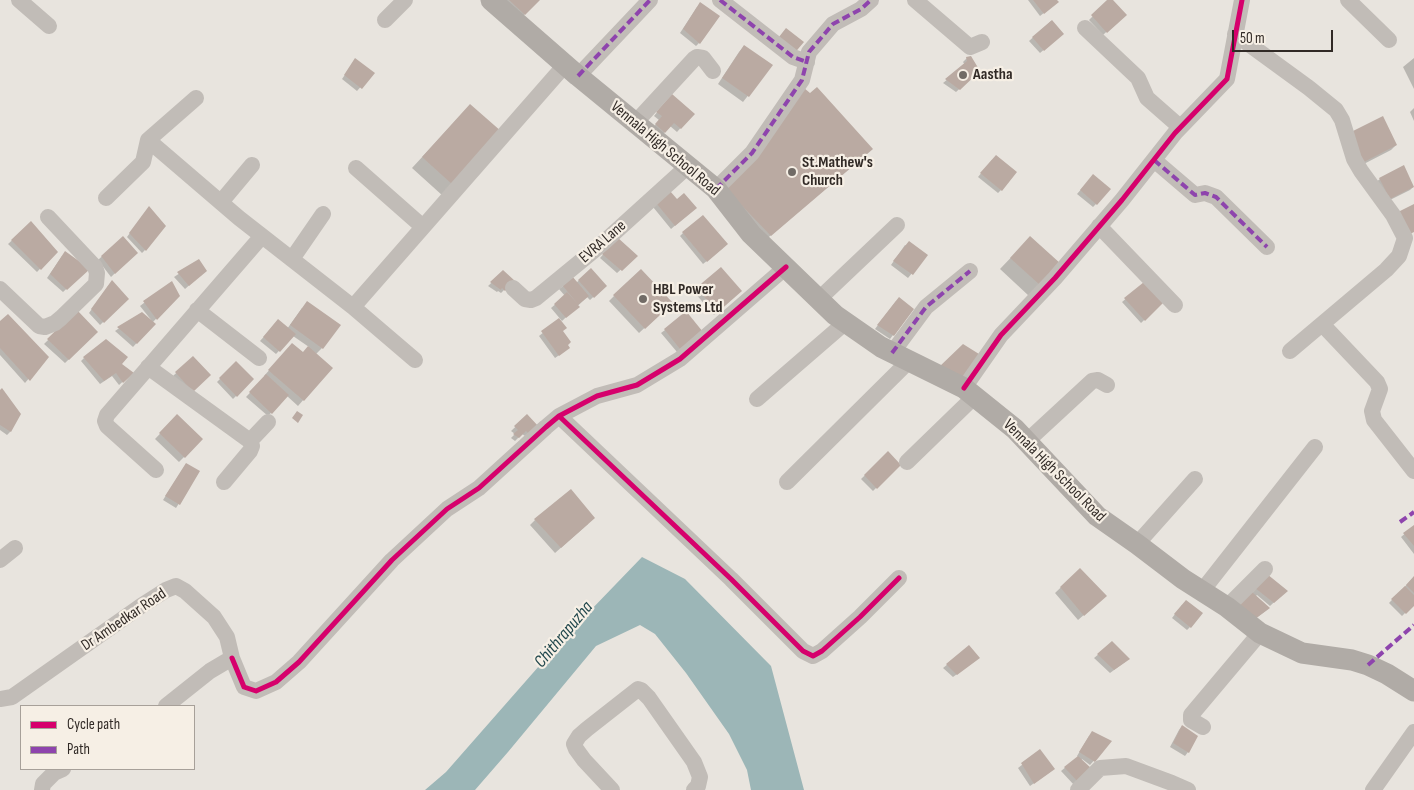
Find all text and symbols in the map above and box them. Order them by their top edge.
scale bar [1234,20,1335,52]
text: 50 m [1240,29,1265,48]
place label: Aastha [973,65,1012,85]
marker: Aastha [957,69,969,81]
street label: Vennala High School Road [606,98,724,200]
place label: St.Mathew's Church [802,153,873,191]
marker: St.Mathew's Church [786,166,798,178]
street label: EVRA Lane [576,216,630,268]
place label: HBL Power Systems Ltd [653,280,722,318]
marker: HBL Power Systems Ltd [637,293,649,305]
street label: Vennala High School Road [999,416,1109,526]
street label: Dr Ambedkar Road [78,585,170,655]
water label: Chithrapuzha [530,597,598,673]
legend [20,705,195,770]
text: Cycle path [67,715,120,734]
text: Path [67,740,90,759]

